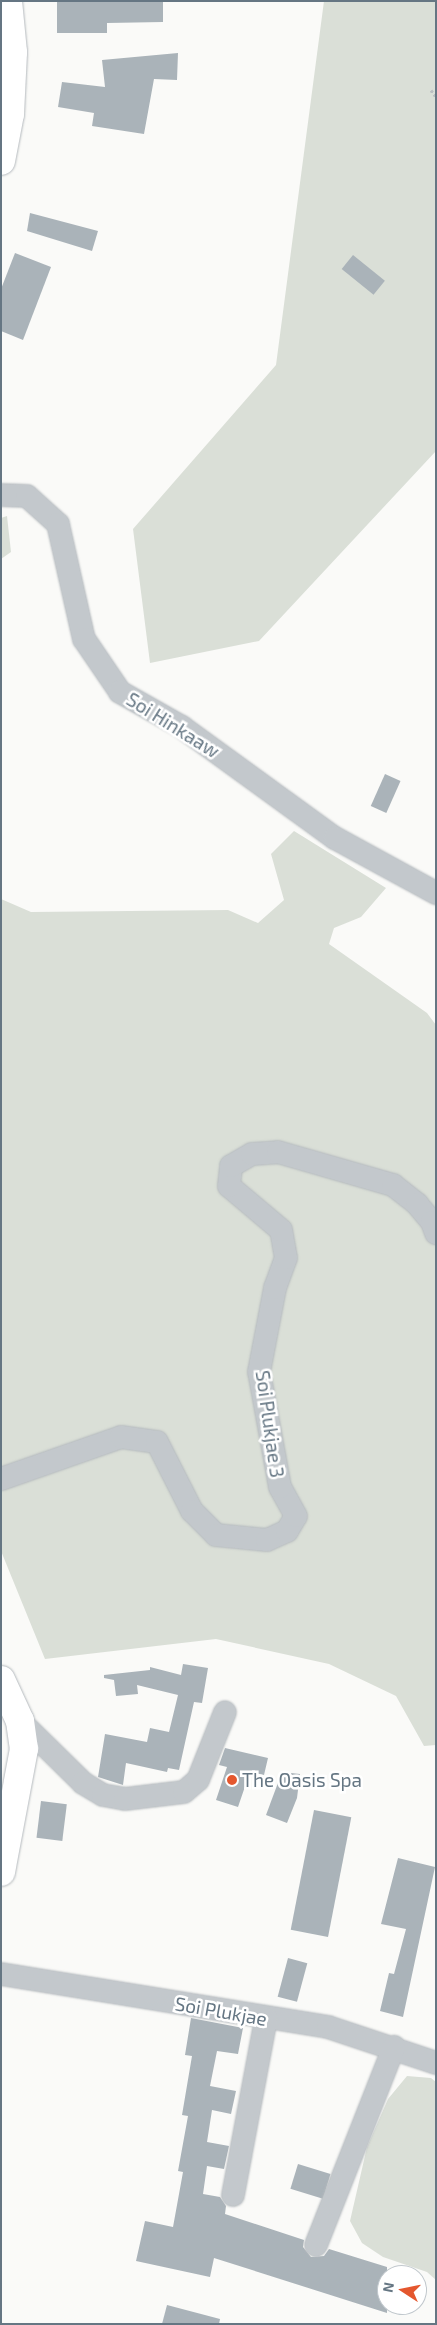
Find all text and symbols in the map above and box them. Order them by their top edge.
street label: Soi Hinkaaw [122,688,224,762]
street label: Soi Plukjae 3 [251,1369,289,1479]
place label: The Oasis Spa [242,1769,362,1791]
marker: The Oasis Spa [226,1774,238,1786]
street label: Soi Plukjae [173,1992,269,2030]
north arrow [377,2265,427,2315]
text: N [378,2281,397,2294]

